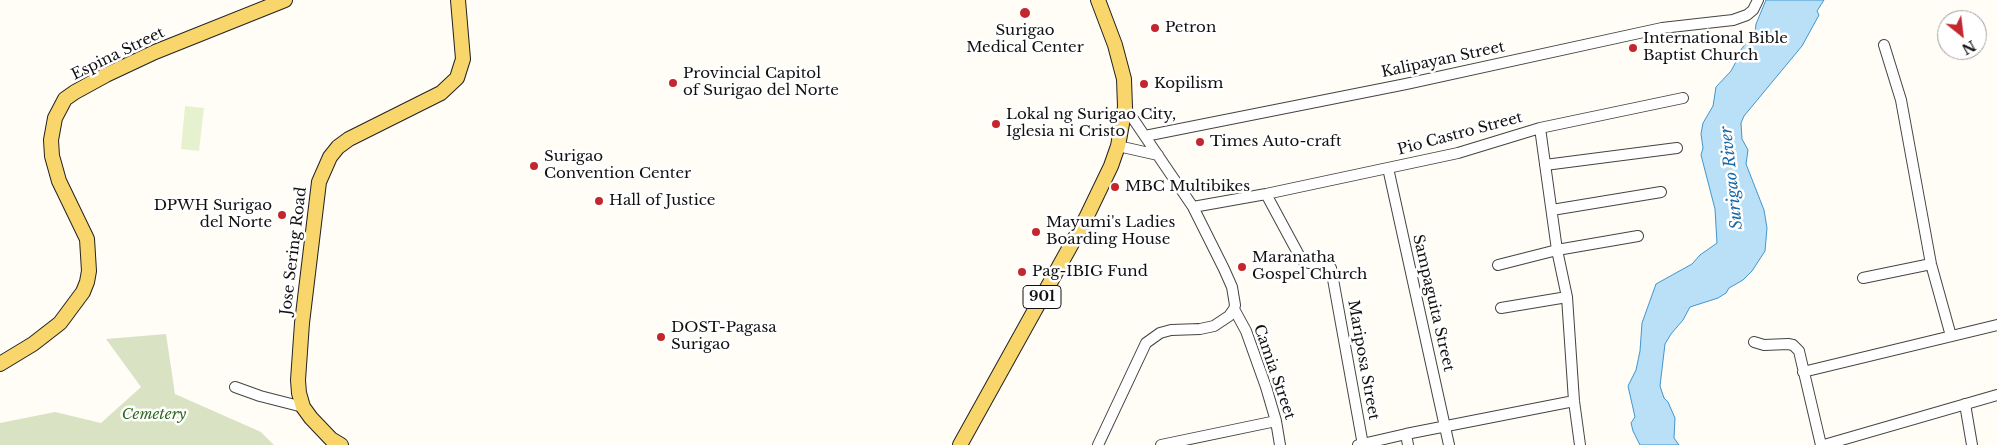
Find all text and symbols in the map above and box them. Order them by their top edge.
marker: Surigao Medical Center [1018,6,1032,20]
north arrow [1937,10,1987,60]
place label: Petron [1165,19,1216,37]
place label: Surigao Medical Center [966,22,1084,57]
marker: Petron [1149,22,1161,34]
street label: Espina Street [69,24,167,84]
place label: International Bible Baptist Church [1643,30,1788,65]
text: N [1959,36,1979,58]
street label: Kalipayan Street [1380,38,1506,82]
marker: International Bible Baptist Church [1627,42,1639,54]
place label: Provincial Capitol of Surigao del Norte [683,65,839,100]
place label: Kopilism [1154,75,1223,93]
marker: Provincial Capitol of Surigao del Norte [667,77,679,89]
marker: Kopilism [1138,78,1150,90]
place label: Lokal ng Surigao City, Iglesia ni Cristo [1006,106,1176,141]
street label: Pio Castro Street [1396,109,1524,159]
marker: Lokal ng Surigao City, Iglesia ni Cristo [990,118,1002,130]
water label: Surigao River [1717,125,1747,231]
place label: Times Auto-craft [1210,133,1342,151]
marker: Times Auto-craft [1194,136,1206,148]
place label: Surigao Convention Center [544,148,691,183]
marker: Surigao Convention Center [528,160,540,172]
place label: MBC Multibikes [1125,178,1250,196]
marker: MBC Multibikes [1109,181,1121,193]
street label: Jose Sering Road [277,186,311,316]
place label: Hall of Justice [609,192,715,210]
marker: Hall of Justice [593,195,605,207]
place label: DPWH Surigao del Norte [154,197,272,232]
marker: DPWH Surigao del Norte [276,209,288,221]
place label: Mayumi's Ladies Boarding House [1046,214,1175,249]
marker: Mayumi's Ladies Boarding House [1030,226,1042,238]
street label: Sampaguita Street [1408,233,1458,373]
place label: Maranatha Gospel Church [1252,249,1367,284]
marker: Maranatha Gospel Church [1236,261,1248,273]
place label: Pag-IBIG Fund [1032,263,1148,281]
marker: Pag-IBIG Fund [1016,266,1028,278]
road number: 901 [1023,286,1061,308]
street label: Mariposa Street [1344,299,1382,421]
place label: DOST-Pagasa Surigao [671,319,776,354]
street label: Camia Street [1249,322,1299,422]
marker: DOST-Pagasa Surigao [655,331,667,343]
park label: Cemetery [122,406,186,424]

